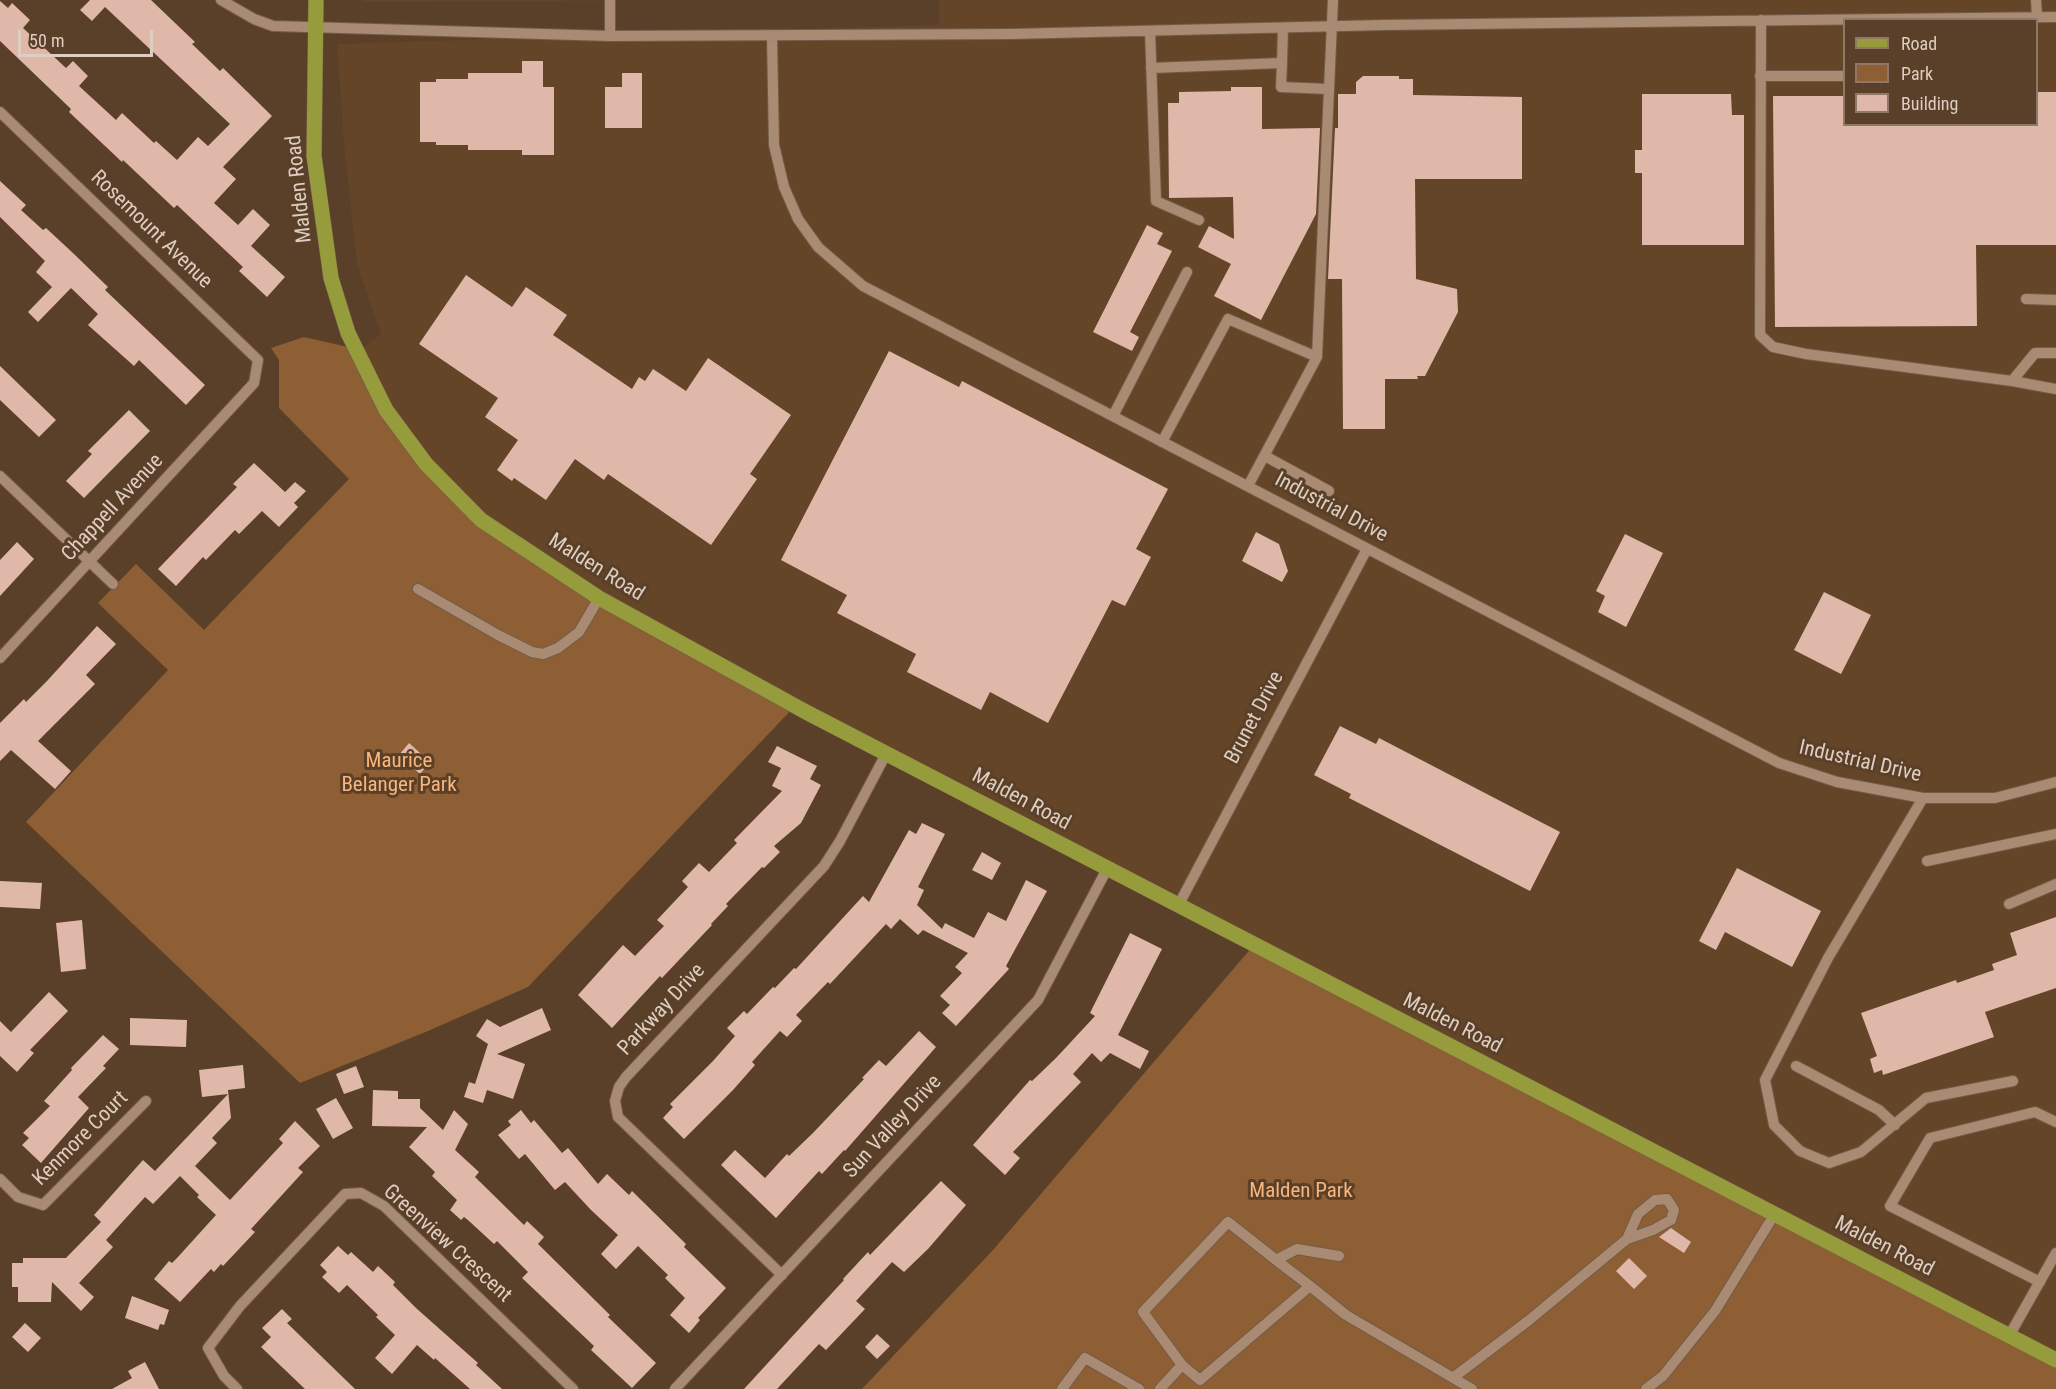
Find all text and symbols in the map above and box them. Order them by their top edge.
scale bar [21,18,156,56]
legend [1843,18,2038,126]
text: 50 m [29,30,64,51]
text: Road [1901,33,1937,54]
text: Park [1901,63,1933,84]
text: Building [1901,93,1958,114]
street label: Malden Road [282,134,318,244]
street label: Rosemount Avenue [85,166,217,294]
street label: Chappell Avenue [57,449,169,567]
street label: Industrial Drive [1270,468,1392,548]
street label: Malden Road [543,529,649,607]
street label: Brunet Drive [1220,668,1290,768]
street label: Industrial Drive [1796,736,1924,788]
park label: Maurice Belanger Park [341,749,457,799]
street label: Malden Road [967,763,1075,837]
street label: Parkway Drive [613,959,711,1061]
street label: Malden Road [1398,988,1506,1060]
street label: Sun Valley Drive [839,1070,947,1184]
street label: Kenmore Court [28,1086,134,1192]
park label: Malden Park [1249,1179,1353,1205]
street label: Greenview Crescent [378,1180,516,1308]
street label: Malden Road [1830,1211,1938,1283]

